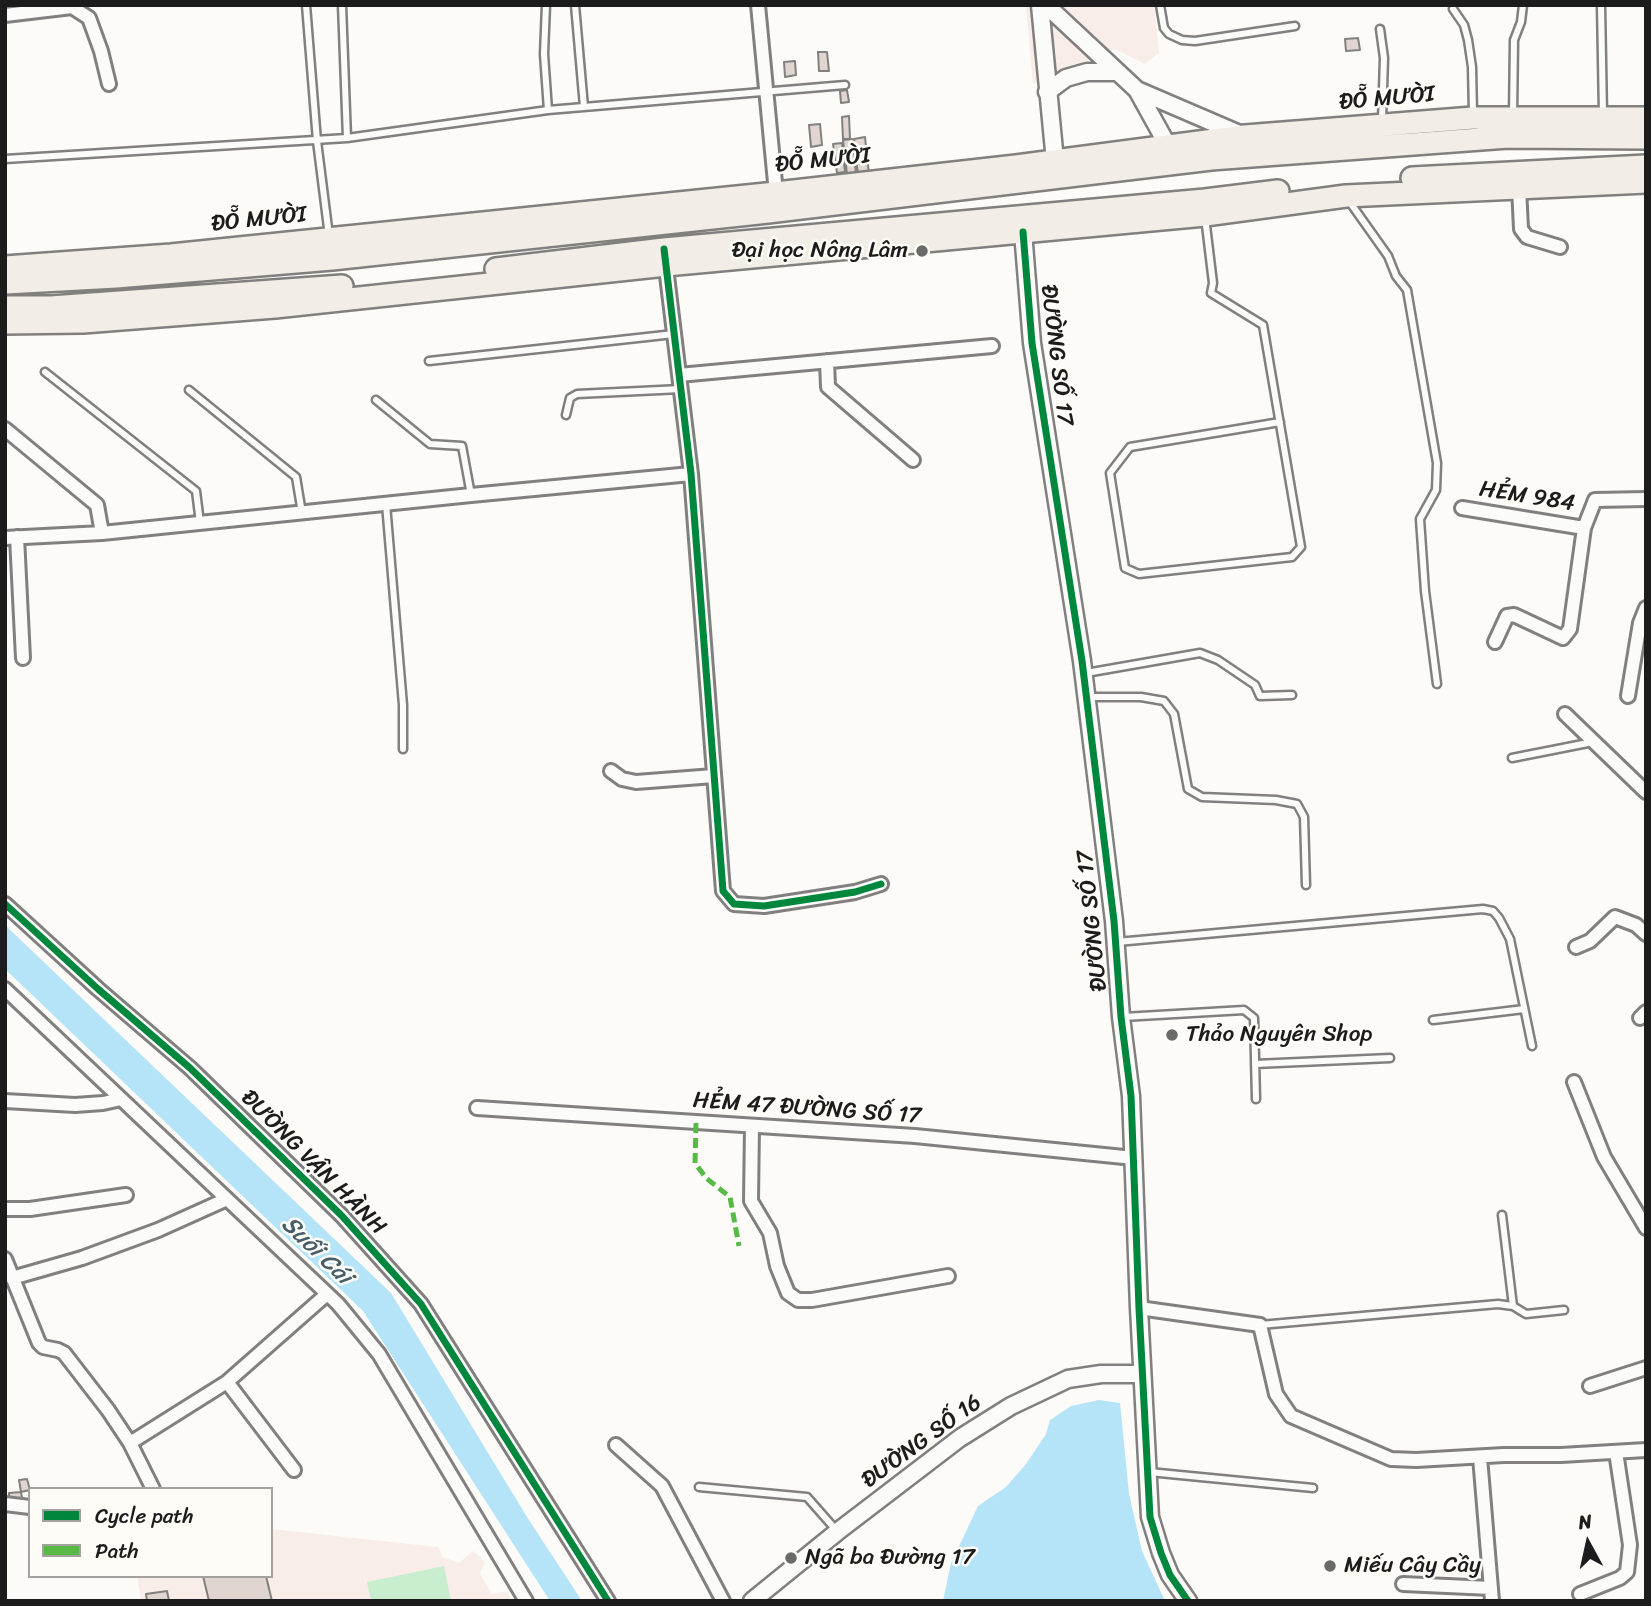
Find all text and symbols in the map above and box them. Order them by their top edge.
street label: ĐỖ MƯỜI [1338,81,1436,117]
street label: ĐỖ MƯỜI [774,142,872,180]
street label: ĐỖ MƯỜI [210,201,308,239]
place label: Đại học Nông Lâm [732,237,908,265]
marker: Đại học Nông Lâm [914,243,930,259]
street label: ĐƯỜNG SỐ 17 [1034,283,1078,427]
street label: HẺM 984 [1477,476,1577,518]
street label: ĐƯỜNG SỐ 17 [1072,849,1114,993]
place label: Thảo Nguyên Shop [1186,1021,1372,1049]
marker: Thảo Nguyên Shop [1164,1027,1180,1043]
street label: ĐƯỜNG VẬN HÀNH [235,1085,391,1241]
street label: HẺM 47 ĐƯỜNG SỐ 17 [692,1087,922,1131]
water label: Suối Cái [275,1211,357,1291]
street label: ĐƯỜNG SỐ 16 [857,1389,987,1495]
legend [28,1487,273,1578]
text: Cycle path [95,1497,194,1535]
text: N [1576,1504,1594,1539]
north arrow [1553,1508,1623,1578]
text: Path [95,1532,138,1570]
place label: Ngã ba Đường 17 [805,1544,975,1572]
marker: Ngã ba Đường 17 [783,1550,799,1566]
place label: Miếu Cây Cầy [1344,1552,1481,1580]
marker: Miếu Cây Cầy [1322,1558,1338,1574]

